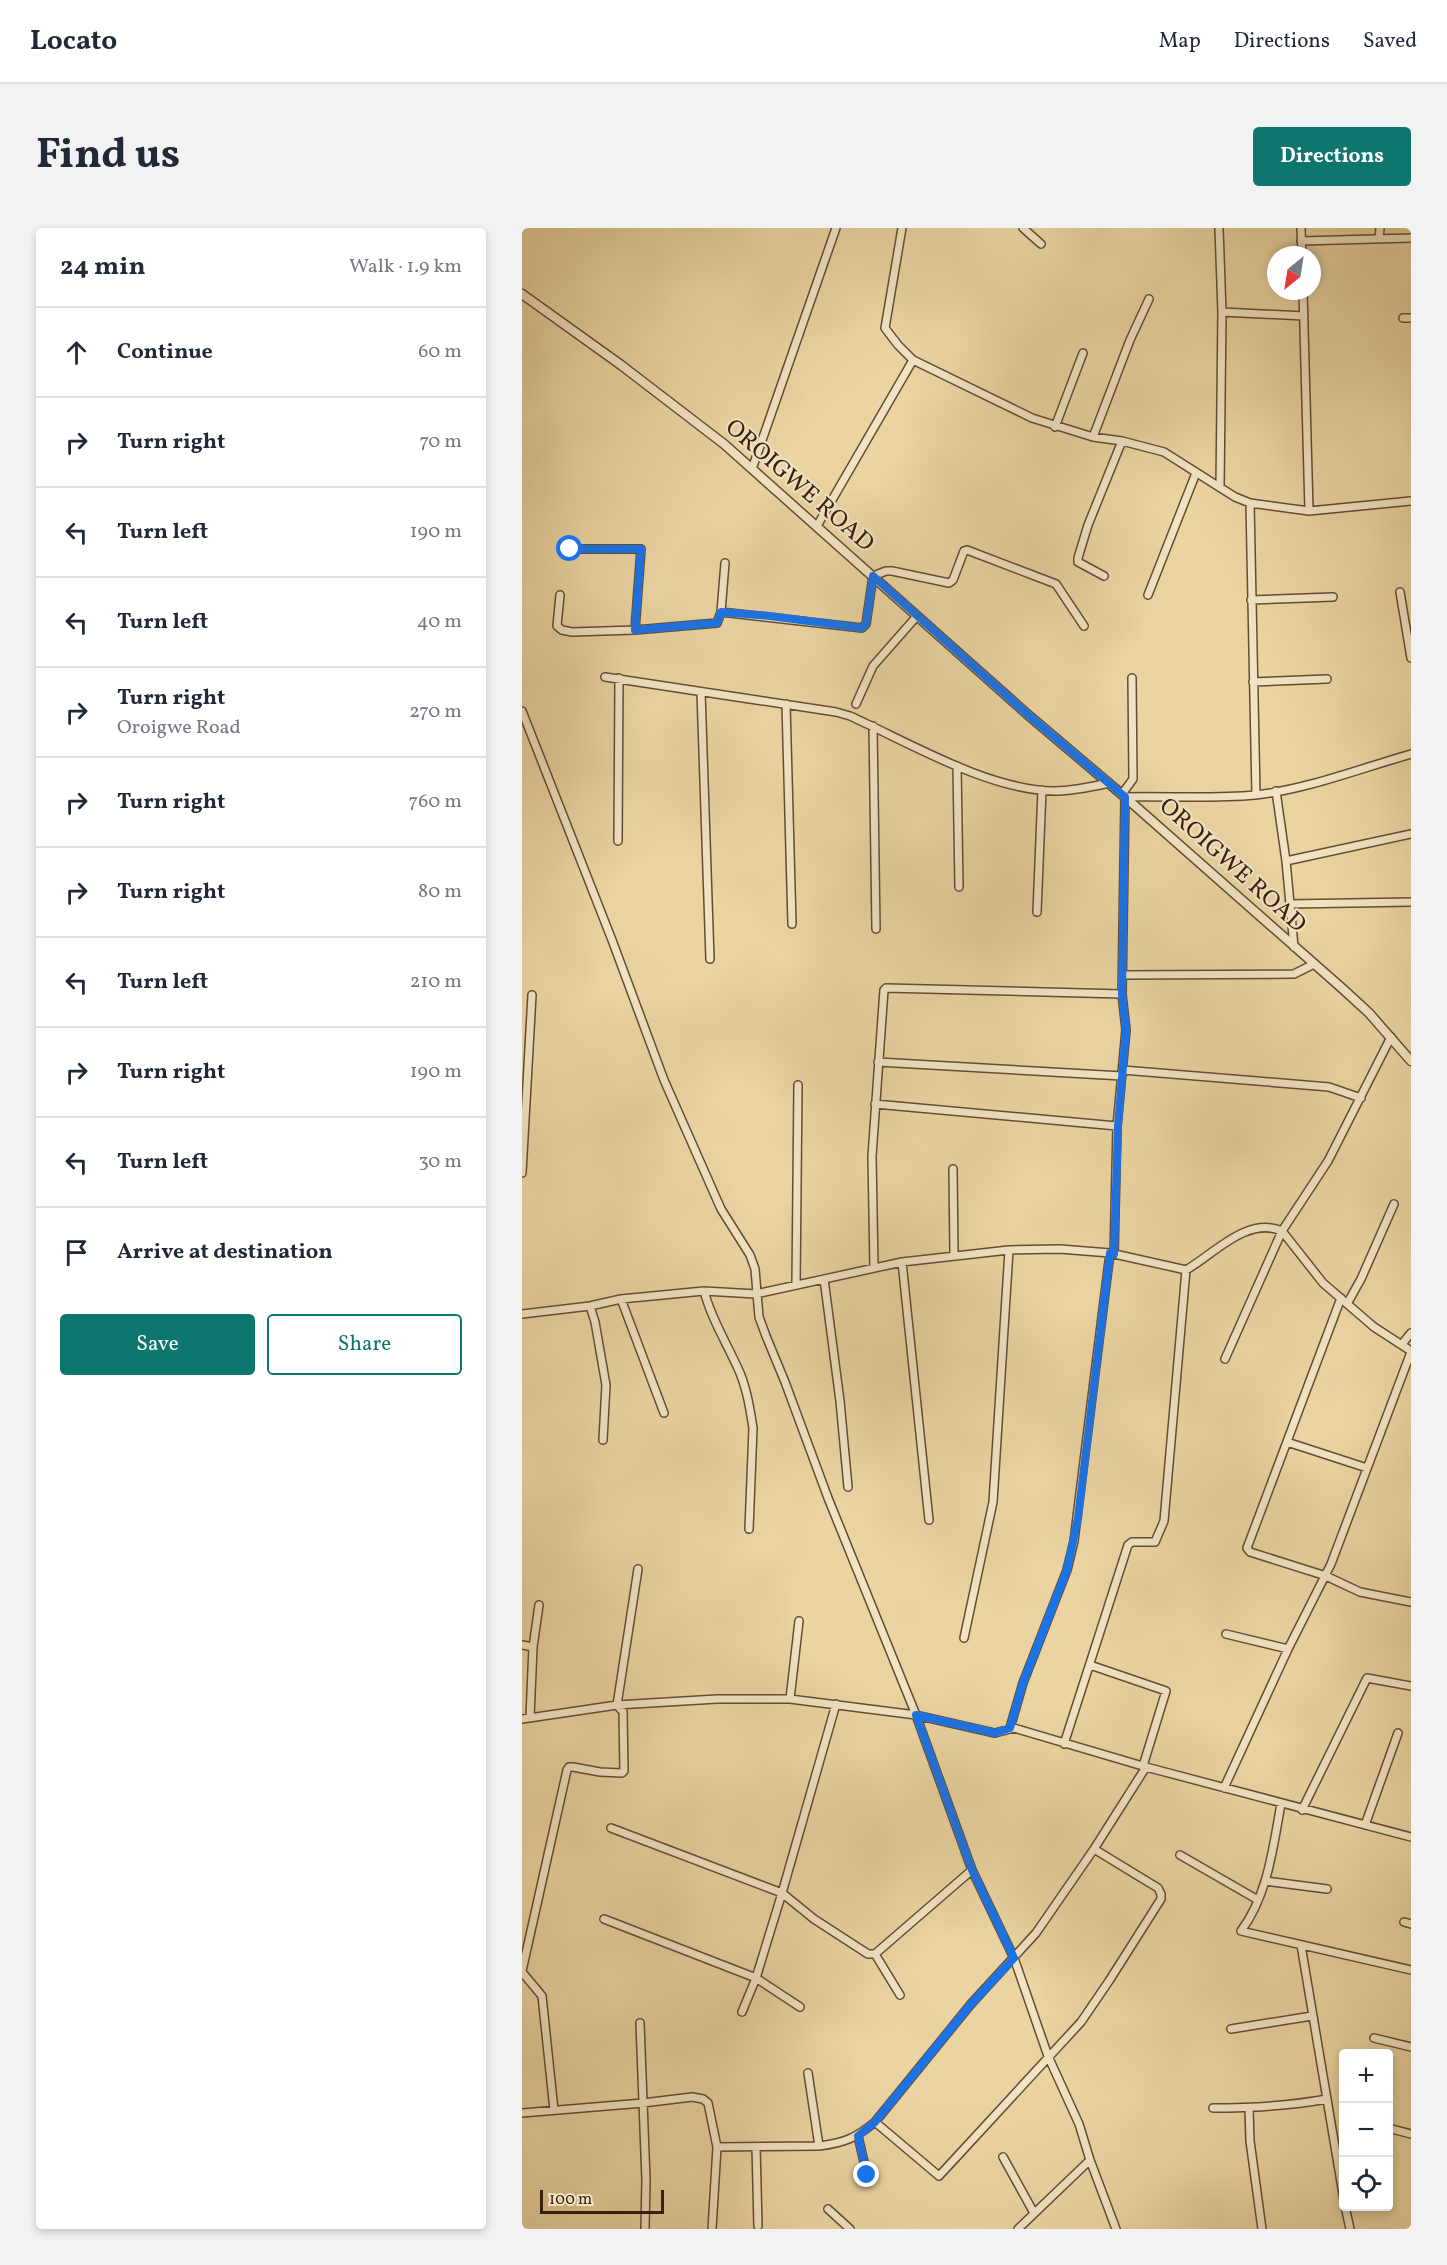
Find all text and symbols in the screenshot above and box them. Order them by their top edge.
text: Locato [30,22,117,61]
text: Map [1159,27,1201,56]
text: Directions [1234,27,1330,56]
text: Saved [1363,27,1417,56]
text: Find us [36,127,180,186]
button: Directions [1253,127,1411,186]
north arrow [1267,246,1321,300]
text: 24 min [60,249,146,285]
text: Walk · 1.9 km [349,253,462,281]
icon: ahead [60,336,93,369]
text: Continue [117,337,213,368]
text: 60 m [418,338,462,366]
street label: OROIGWE ROAD [717,412,881,560]
icon: right [60,426,93,459]
text: Turn right [117,427,225,458]
text: 70 m [419,428,462,456]
icon: left [60,516,93,549]
text: Turn left [117,517,208,548]
text: 190 m [410,518,462,546]
route start [556,535,582,561]
icon: left [60,606,93,639]
text: Turn left [117,607,208,638]
text: 40 m [417,608,462,636]
text: Turn right [117,683,225,714]
icon: right [60,696,93,729]
text: 270 m [409,698,462,726]
text: Oroigwe Road [117,714,241,742]
icon: right [60,786,93,819]
text: Turn right [117,787,225,818]
text: 760 m [408,788,462,816]
street label: OROIGWE ROAD [1151,790,1313,942]
icon: right [60,876,93,909]
text: Turn right [117,877,225,908]
text: 80 m [418,878,462,906]
icon: left [60,966,93,999]
text: Turn left [117,967,208,998]
text: 210 m [410,968,462,996]
icon: right [60,1056,93,1089]
text: Turn right [117,1057,225,1088]
text: 190 m [410,1058,462,1086]
icon: left [60,1146,93,1179]
text: Turn left [117,1147,208,1178]
text: 30 m [418,1148,462,1176]
icon: arrive [60,1236,93,1269]
text: Arrive at destination [117,1237,333,1268]
button: Save [60,1314,255,1375]
button: Share [267,1314,462,1375]
map controls [1339,2049,1393,2211]
button: + [1339,2049,1393,2103]
button: − [1339,2103,1393,2157]
button: locate [1339,2157,1393,2211]
route end [853,2161,879,2187]
scale bar [540,2187,664,2214]
text: 100 m [549,2189,592,2211]

